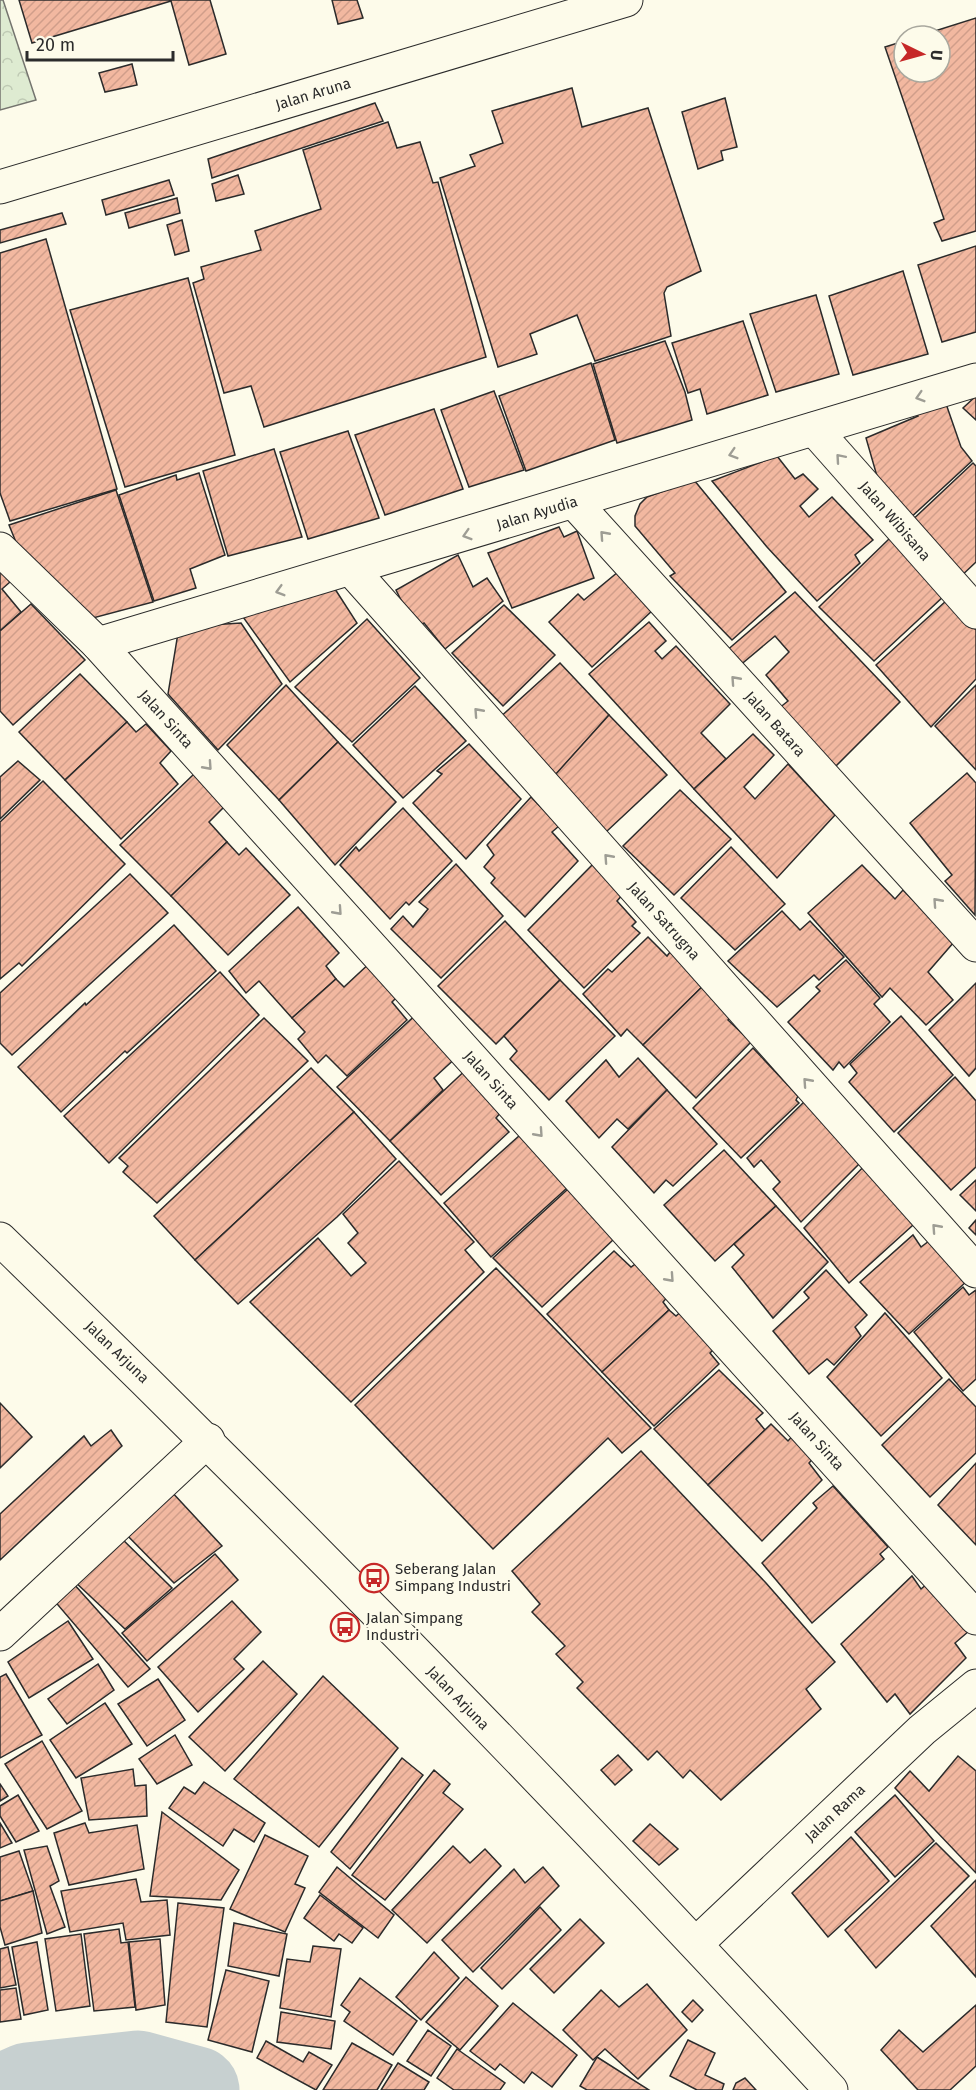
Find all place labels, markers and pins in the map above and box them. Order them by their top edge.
place label: Seberang Jalan Simpang Industri [395,1560,511,1595]
bus stop icon: Seberang Jalan Simpang Industri [358,1562,390,1594]
place label: Jalan Simpang Industri [366,1609,463,1644]
bus stop icon: Jalan Simpang Industri [329,1611,361,1643]

